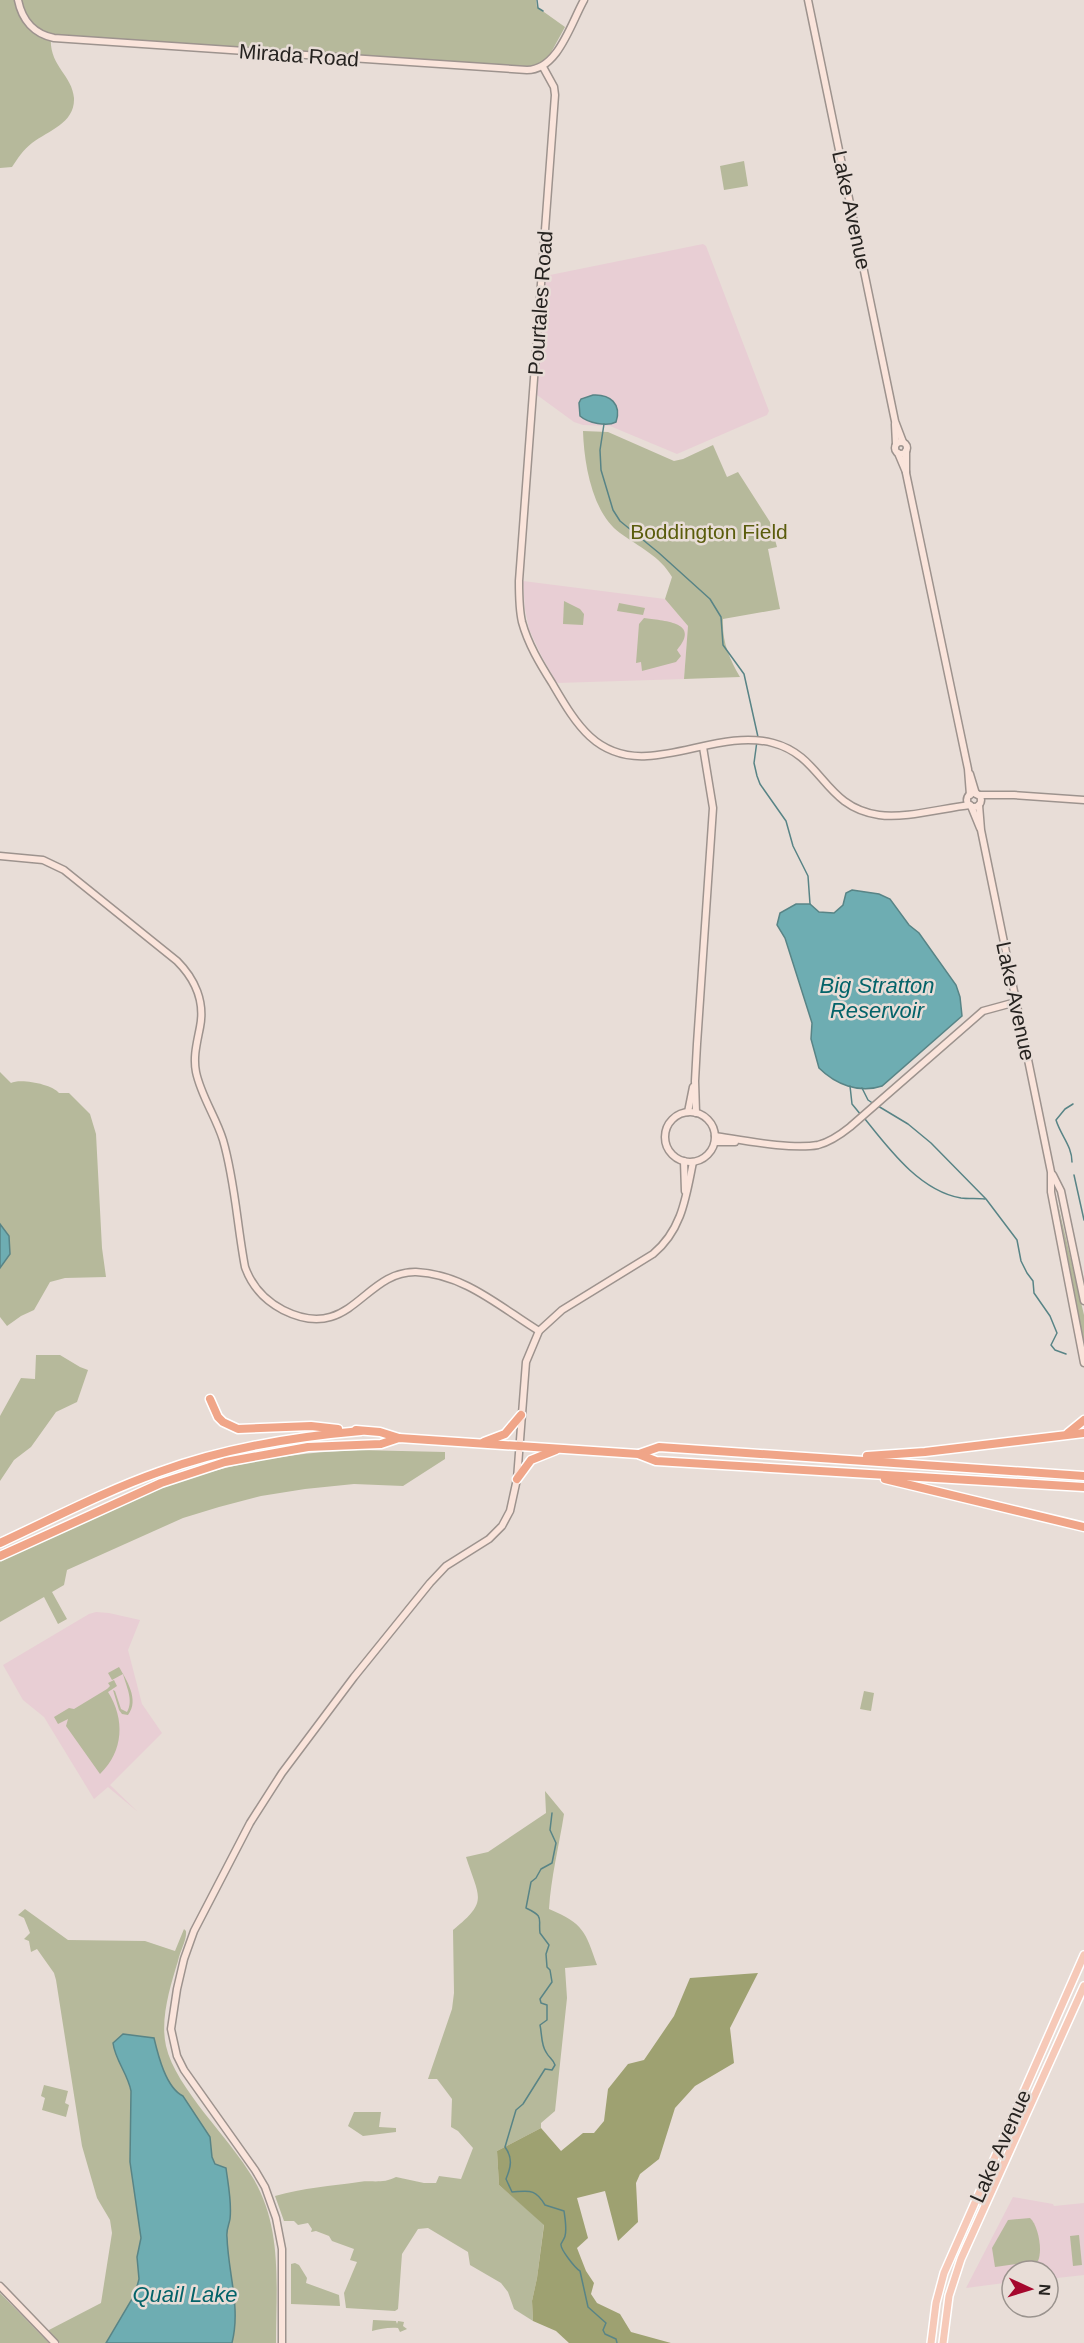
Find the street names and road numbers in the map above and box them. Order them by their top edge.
street label: Mirada Road [238,39,360,71]
street label: Lake Avenue [828,148,876,272]
street label: Pourtales Road [523,230,557,376]
street label: Lake Avenue [992,939,1040,1063]
street label: Lake Avenue [965,2086,1035,2206]

